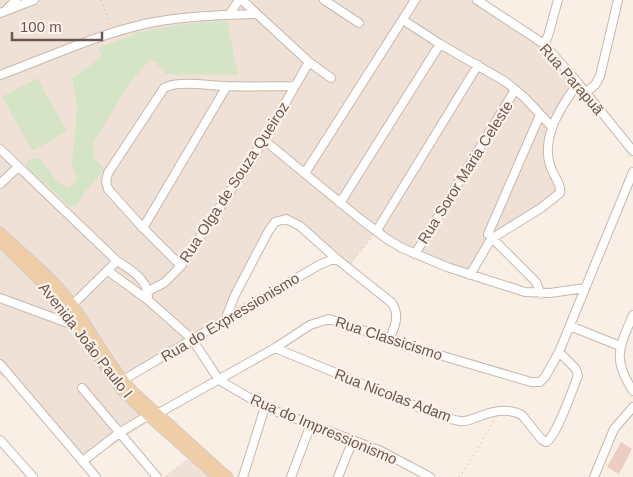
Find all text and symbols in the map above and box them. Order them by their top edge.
scale bar [12,10,102,42]
text: 100 m [20,18,62,35]
street label: Rua Parapuã [537,40,608,118]
street label: Rua Soror Maria Celeste [414,97,516,247]
street label: Rua Olga de Souza Queiroz [176,99,292,265]
street label: Rua do Expressionismo [158,269,302,365]
street label: Avenida João Paulo I [36,279,136,401]
street label: Rua Classicismo [333,313,445,363]
street label: Rua Nicolas Adam [332,365,454,425]
street label: Rua do Impressionismo [248,390,400,468]

